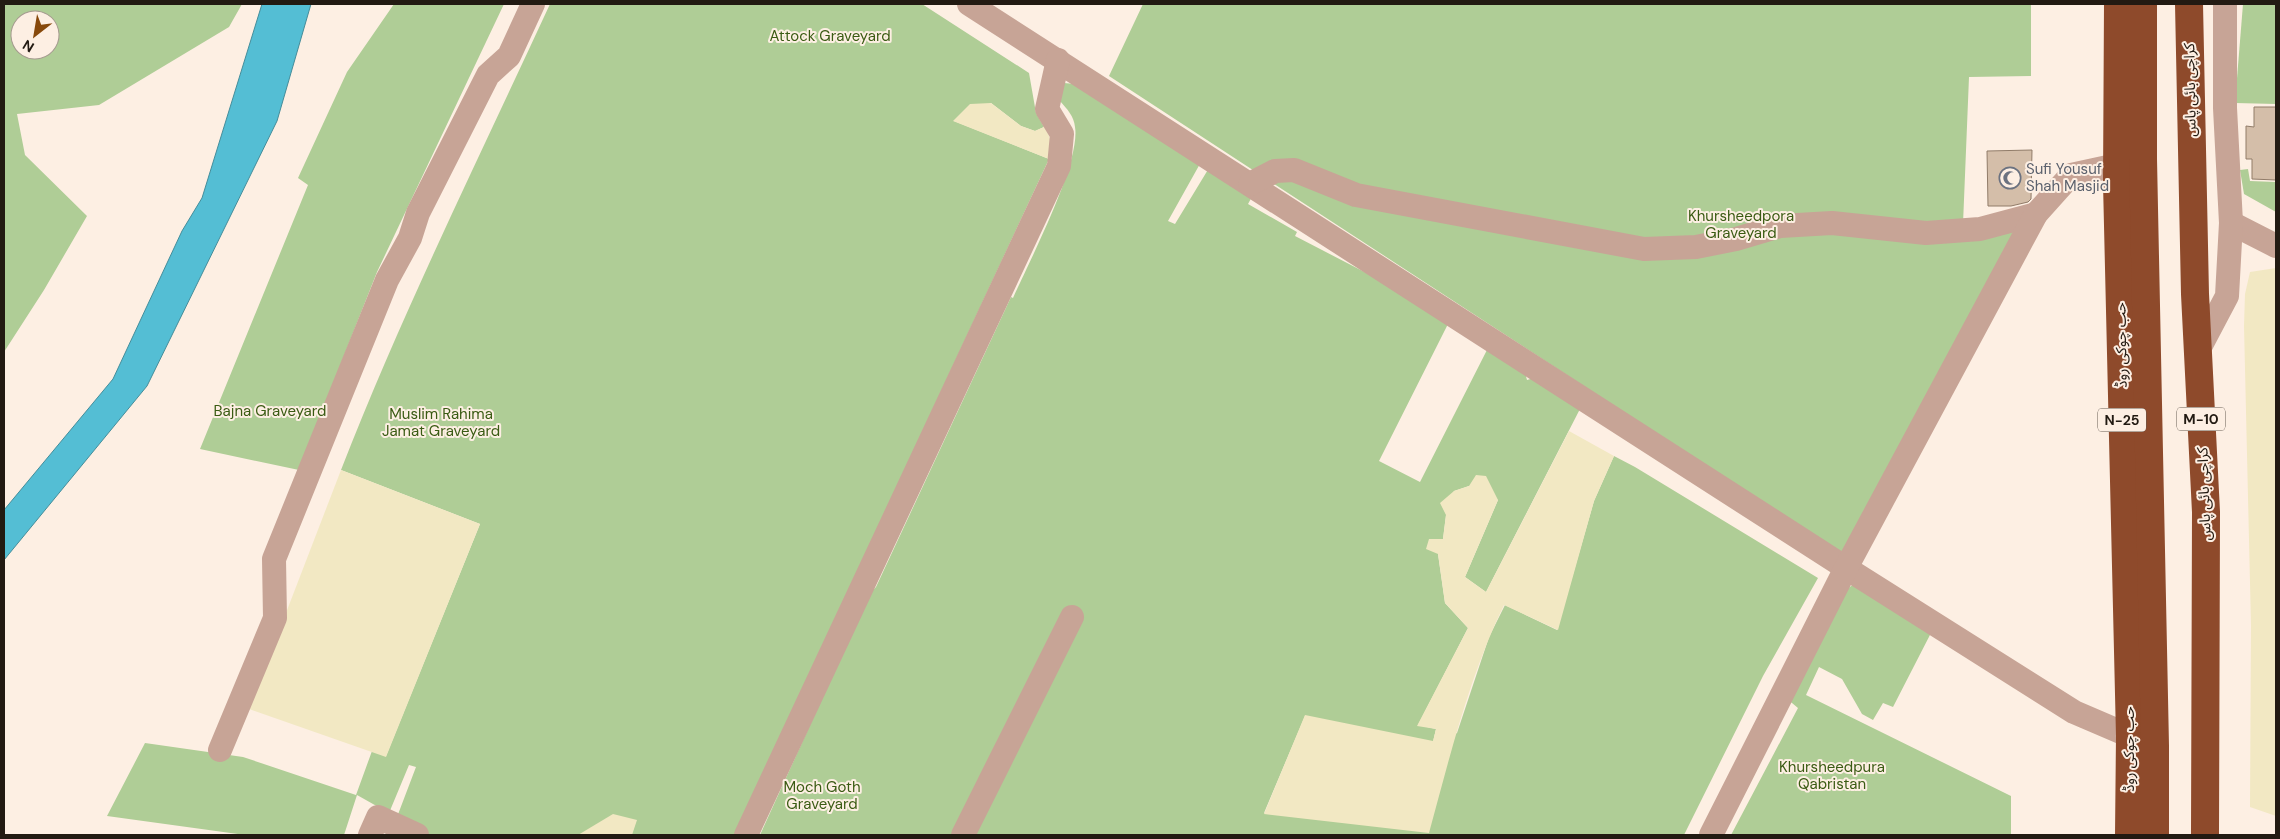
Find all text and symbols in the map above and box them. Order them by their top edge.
north arrow [10,10,60,60]
park label: Attock Graveyard [769,26,891,46]
text: N [19,36,37,56]
street label: کراچی بائی پاس [2179,42,2201,137]
place label: Sufi Yousuf Shah Masjid [2026,159,2109,196]
mosque icon: Sufi Yousuf Shah Masjid [1998,166,2022,190]
park label: Khursheedpora Graveyard [1688,206,1794,243]
street label: حب چوکی روڈ [2110,302,2132,388]
park label: Bajna Graveyard [214,401,326,421]
park label: Muslim Rahima Jamat Graveyard [382,404,500,441]
road number: N-25 [2098,408,2146,432]
road number: M-10 [2177,408,2225,430]
street label: کراچی بائی پاس [2192,446,2216,541]
street label: حب چوکی روڈ [2119,706,2139,792]
park label: Khursheedpura Qabristan [1779,757,1885,794]
park label: Moch Goth Graveyard [783,777,861,814]

